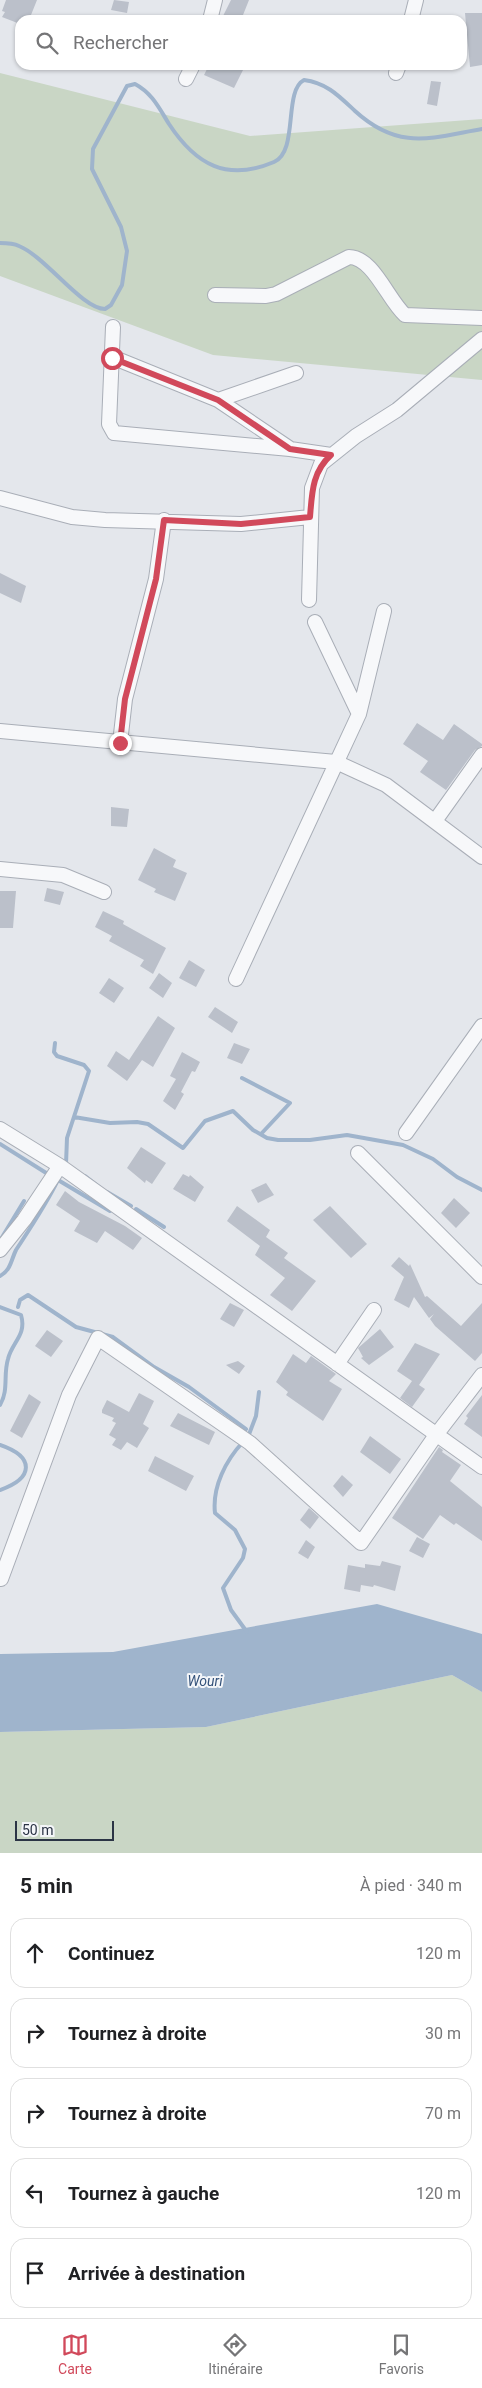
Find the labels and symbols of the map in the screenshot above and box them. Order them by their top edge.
route start [101,347,124,370]
route end [109,732,132,755]
water label: Wouri [188,1673,223,1689]
scale bar [15,1818,114,1841]

